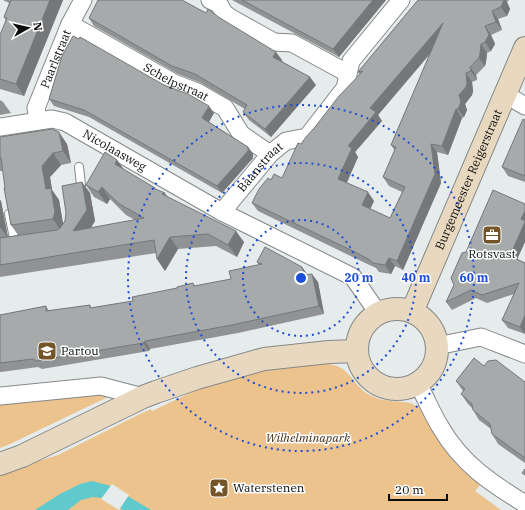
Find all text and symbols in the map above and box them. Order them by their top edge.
north arrow [8,8,48,48]
text: N [30,21,45,32]
street label: Paarlstraat [37,27,74,90]
street label: Schelpstraat [141,59,211,104]
street label: Burgemeester Reigerstraat [432,107,505,252]
street label: Nicolaasweg [80,126,150,174]
street label: Baanstraat [234,139,286,195]
office icon: Rotsvast [481,224,503,246]
place label: Rotsvast [468,246,516,261]
text: 20 m [345,270,374,285]
text: 40 m [402,270,431,285]
text: 60 m [460,270,489,285]
centre of rings [294,271,308,285]
school or university icon: Partou [36,340,58,362]
place label: Partou [61,343,99,358]
park label: Wilhelminapark [266,430,351,445]
scale bar [389,476,447,502]
place icon: Waterstenen [208,477,230,499]
place label: Waterstenen [233,480,305,495]
text: 20 m [395,482,424,497]

